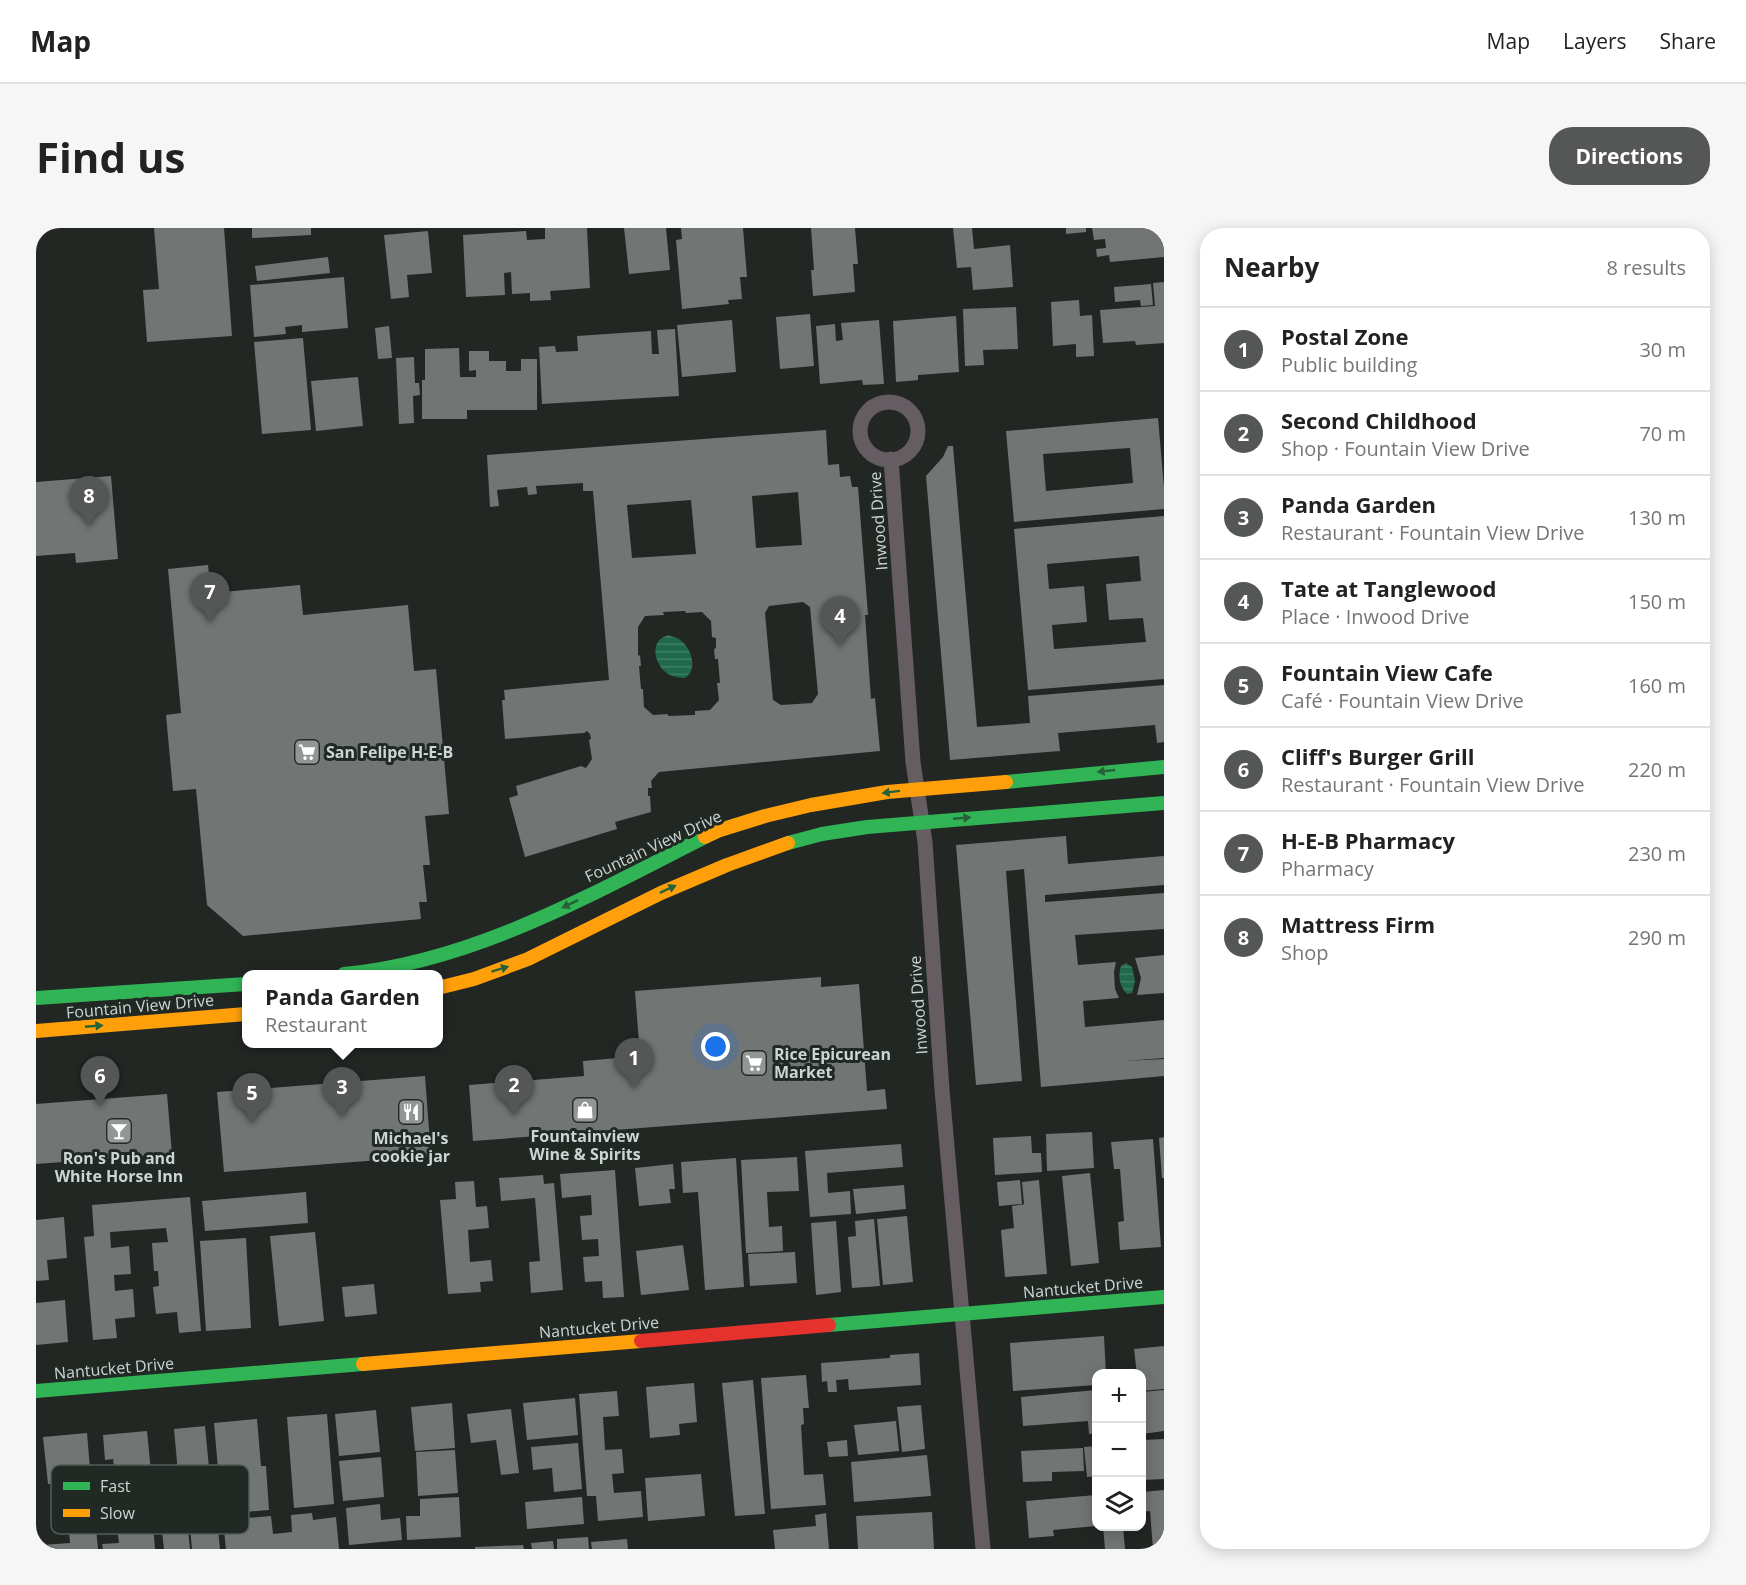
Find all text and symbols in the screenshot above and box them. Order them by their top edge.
text: Map [30,22,91,60]
text: Map [1487,27,1530,55]
text: Layers [1563,27,1627,55]
text: Share [1660,27,1716,55]
button: Directions [1549,127,1710,185]
text: Find us [36,128,185,185]
text: Nearby [1224,249,1319,285]
text: 8 results [1606,254,1686,281]
text: Postal Zone [1281,321,1408,351]
text: 1 [1238,336,1249,363]
text: 30 m [1639,336,1686,363]
text: Public building [1281,351,1417,378]
text: Second Childhood [1281,405,1477,435]
text: 2 [1238,420,1249,447]
text: 70 m [1639,420,1686,447]
text: Shop · Fountain View Drive [1281,435,1530,462]
street label: Inwood Drive [864,471,892,571]
pin: 8 [70,476,108,526]
text: Panda Garden [1281,489,1436,519]
text: 3 [1238,504,1249,531]
text: 130 m [1628,504,1686,531]
text: Restaurant · Fountain View Drive [1281,519,1584,546]
pin: 7 [190,572,230,622]
text: Tate at Tanglewood [1281,573,1496,603]
text: 4 [1238,588,1249,615]
text: 150 m [1628,588,1686,615]
pin: 4 [820,596,860,646]
text: Place · Inwood Drive [1281,603,1469,630]
text: Fountain View Cafe [1281,657,1493,687]
text: 5 [1238,672,1249,699]
text: 160 m [1628,672,1686,699]
text: Café · Fountain View Drive [1281,687,1524,714]
supermarket icon: San Felipe H-E-B [292,737,322,767]
place label: San Felipe H-E-B [326,741,453,763]
text: Cliff's Burger Grill [1281,741,1474,771]
text: 6 [1238,756,1249,783]
text: 220 m [1628,756,1686,783]
one-way arrow [1096,766,1115,776]
text: Restaurant · Fountain View Drive [1281,771,1584,798]
one-way arrow [881,787,900,797]
street label: Fountain View Drive [581,805,725,887]
one-way arrow [952,813,971,823]
text: H-E-B Pharmacy [1281,825,1455,855]
text: 7 [1238,840,1249,867]
text: 230 m [1628,840,1686,867]
text: Pharmacy [1281,855,1374,882]
one-way arrow [660,885,677,894]
one-way arrow [562,899,579,909]
text: Mattress Firm [1281,909,1435,939]
text: 8 [1238,924,1249,951]
text: 290 m [1628,924,1686,951]
text: Shop [1281,939,1329,966]
street label: Inwood Drive [904,955,932,1055]
one-way arrow [491,964,509,973]
popup [242,970,443,1048]
text: Panda Garden [265,981,420,1011]
street label: Fountain View Drive [65,989,215,1023]
text: Restaurant [265,1011,367,1038]
one-way arrow [85,1021,104,1031]
your location [701,1032,730,1061]
pin: 1 [614,1038,654,1088]
place label: Rice Epicurean Market [774,1043,891,1083]
supermarket icon: Rice Epicurean Market [739,1048,769,1078]
pin: 6 [80,1056,120,1106]
pin: 2 [494,1066,534,1115]
pin: 3 [322,1068,362,1117]
pin: 5 [232,1074,272,1123]
shop icon: Fountainview Wine & Spirits [570,1095,600,1125]
restaurant icon: Michael's cookie jar [396,1097,426,1127]
bar icon: Ron's Pub and White Horse Inn [104,1116,134,1146]
place label: Fountainview Wine & Spirits [529,1125,641,1165]
place label: Michael's cookie jar [372,1127,450,1167]
place label: Ron's Pub and White Horse Inn [55,1147,183,1187]
street label: Nantucket Drive [1022,1271,1144,1303]
street label: Nantucket Drive [538,1311,660,1343]
street label: Nantucket Drive [53,1352,175,1384]
map controls [1092,1369,1146,1531]
button: + [1092,1369,1146,1423]
button: − [1092,1423,1146,1477]
legend [51,1465,249,1534]
text: Fast [100,1475,131,1497]
button: layers [1092,1477,1146,1531]
text: Slow [100,1502,135,1524]

